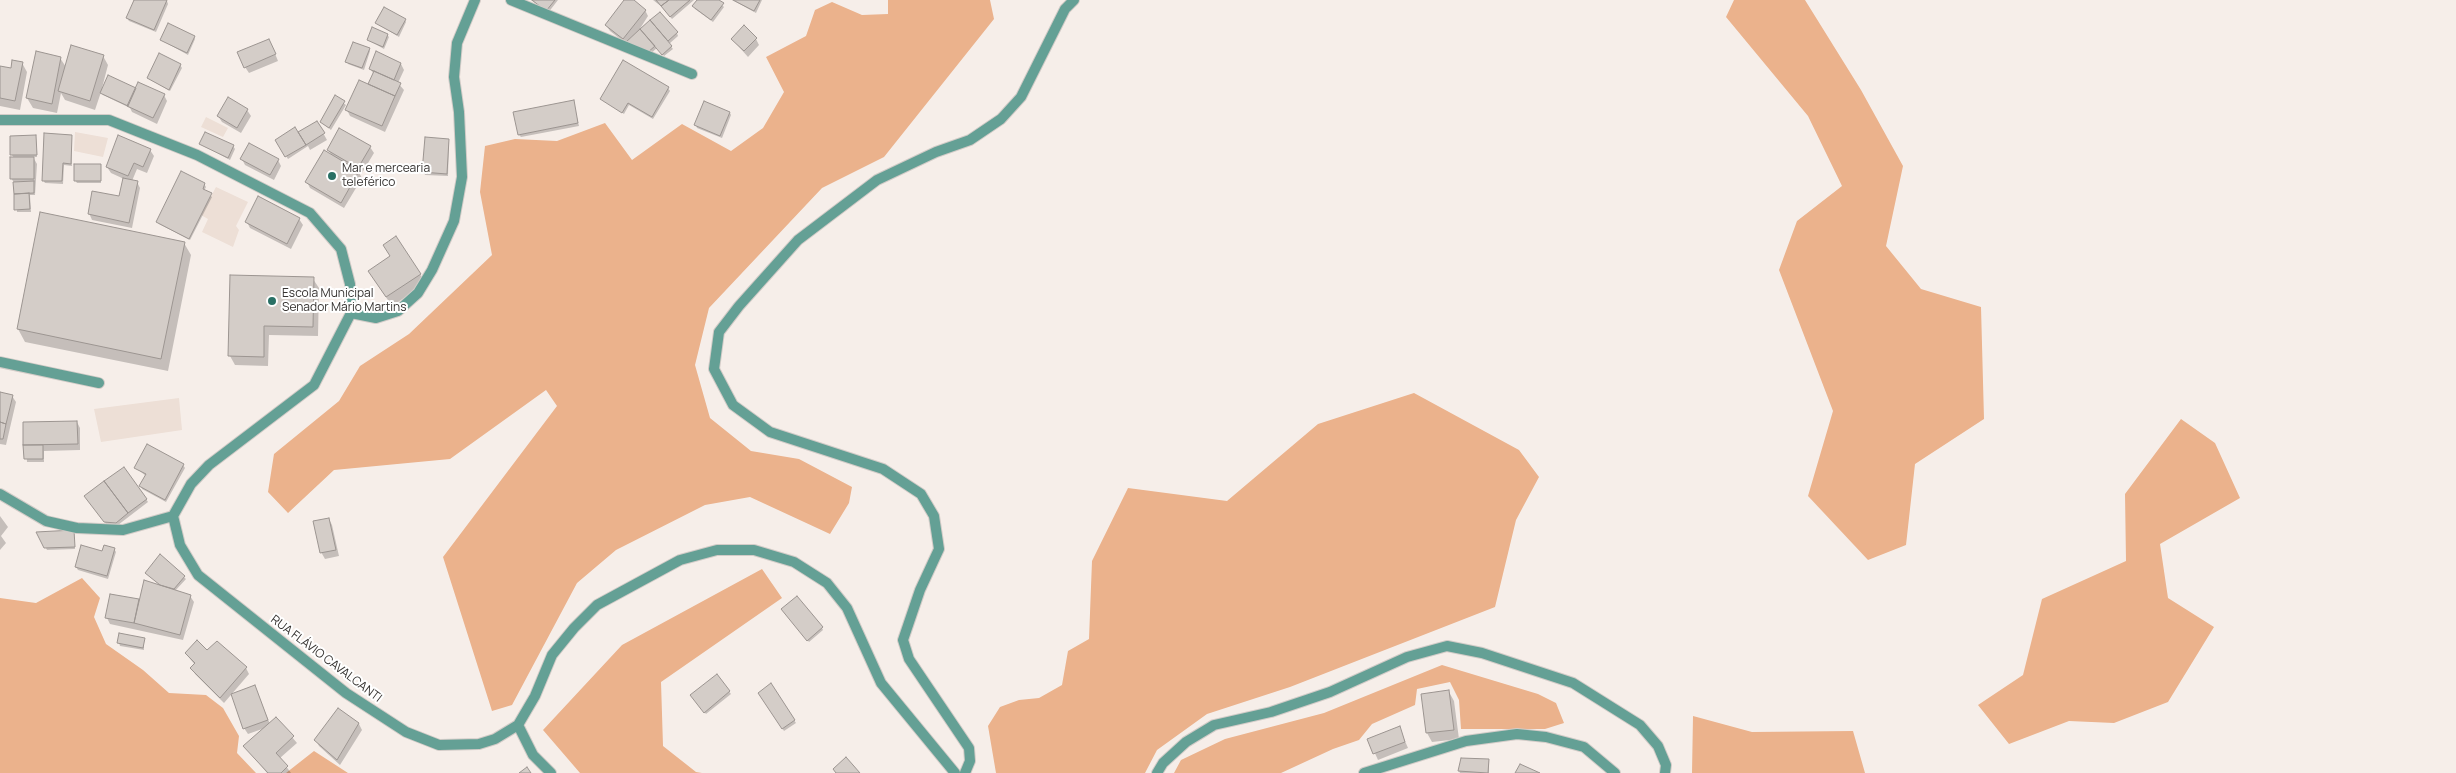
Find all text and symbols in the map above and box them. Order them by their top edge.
place label: Mar e mercearia teleférico [342,162,430,190]
marker: Mar e mercearia teleférico [326,170,338,182]
place label: Escola Municipal Senador Mário Martins [282,287,406,315]
marker: Escola Municipal Senador Mário Martins [266,295,278,307]
street label: RUA FLÁVIO CAVALCANTI [268,613,384,705]

